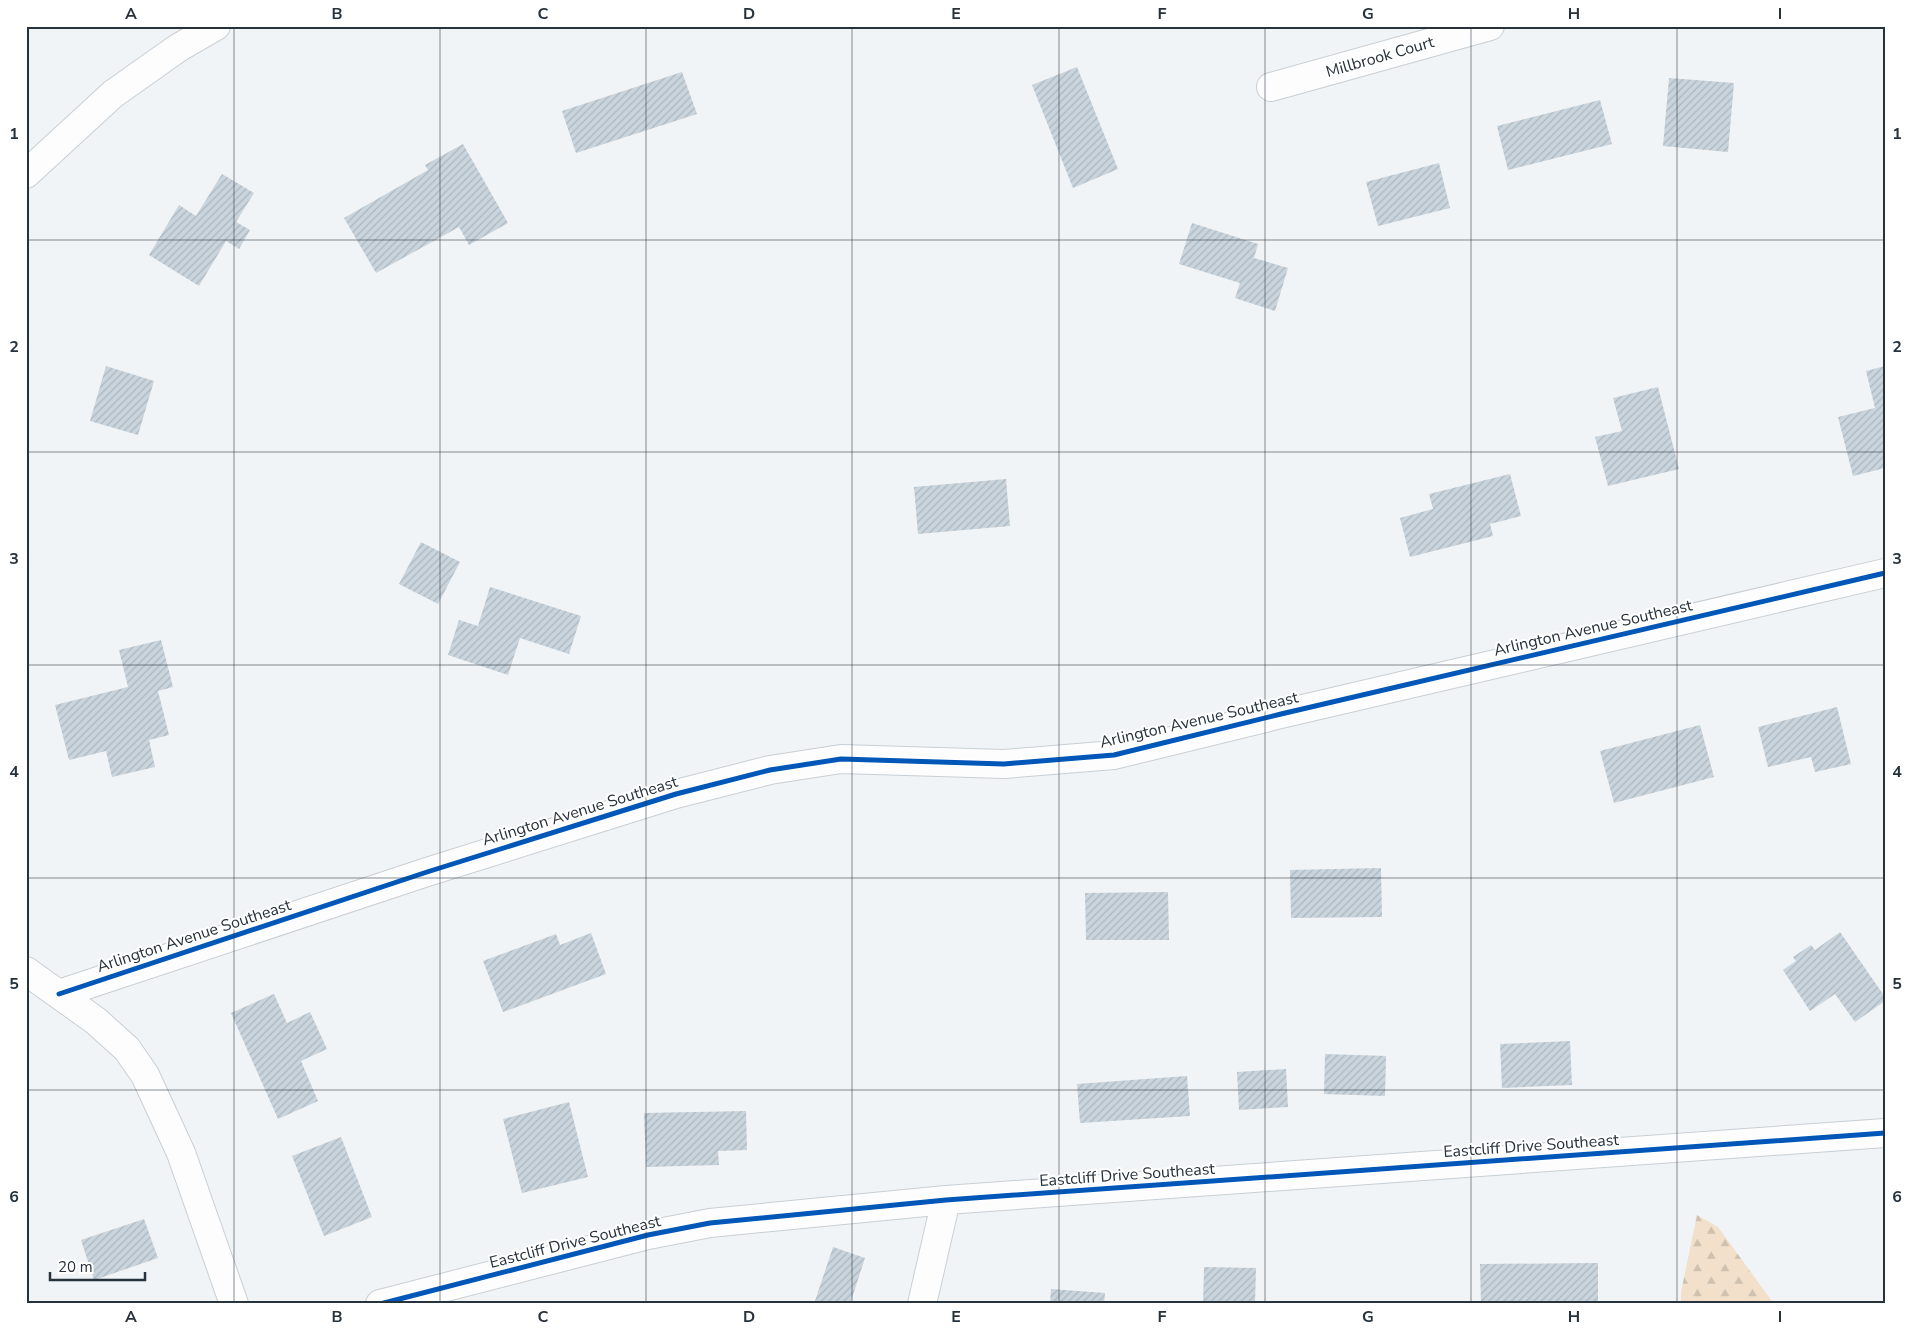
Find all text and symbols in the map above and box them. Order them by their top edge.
text: A [125,3,137,25]
text: B [331,3,343,25]
text: C [538,3,549,25]
text: D [743,3,755,25]
text: E [951,3,961,25]
text: F [1158,3,1167,25]
text: G [1362,3,1374,25]
text: H [1568,3,1580,25]
text: I [1778,3,1782,25]
street label: Millbrook Court [1323,31,1437,83]
text: 1 [9,123,19,145]
text: 1 [1892,123,1902,145]
text: 2 [9,336,19,358]
text: 2 [1892,336,1902,358]
text: 3 [9,548,19,570]
text: 3 [1892,548,1902,570]
street label: Arlington Avenue Southeast [1492,594,1695,662]
street label: Arlington Avenue Southeast [1098,686,1301,754]
text: 4 [9,761,19,783]
text: 4 [1892,761,1902,783]
street label: Arlington Avenue Southeast [480,771,681,851]
street label: Arlington Avenue Southeast [94,894,294,978]
text: 5 [9,973,19,995]
text: 5 [1892,973,1902,995]
street label: Eastcliff Drive Southeast [1443,1129,1620,1163]
street label: Eastcliff Drive Southeast [1039,1158,1216,1192]
text: 6 [9,1186,19,1208]
text: 6 [1892,1186,1902,1208]
street label: Eastcliff Drive Southeast [487,1210,663,1274]
scale bar [50,1250,145,1282]
text: 20 m [58,1257,93,1277]
text: A [125,1306,137,1328]
text: B [331,1306,343,1328]
text: C [538,1306,549,1328]
text: D [743,1306,755,1328]
text: E [951,1306,961,1328]
text: F [1158,1306,1167,1328]
text: G [1362,1306,1374,1328]
text: H [1568,1306,1580,1328]
text: I [1778,1306,1782,1328]

